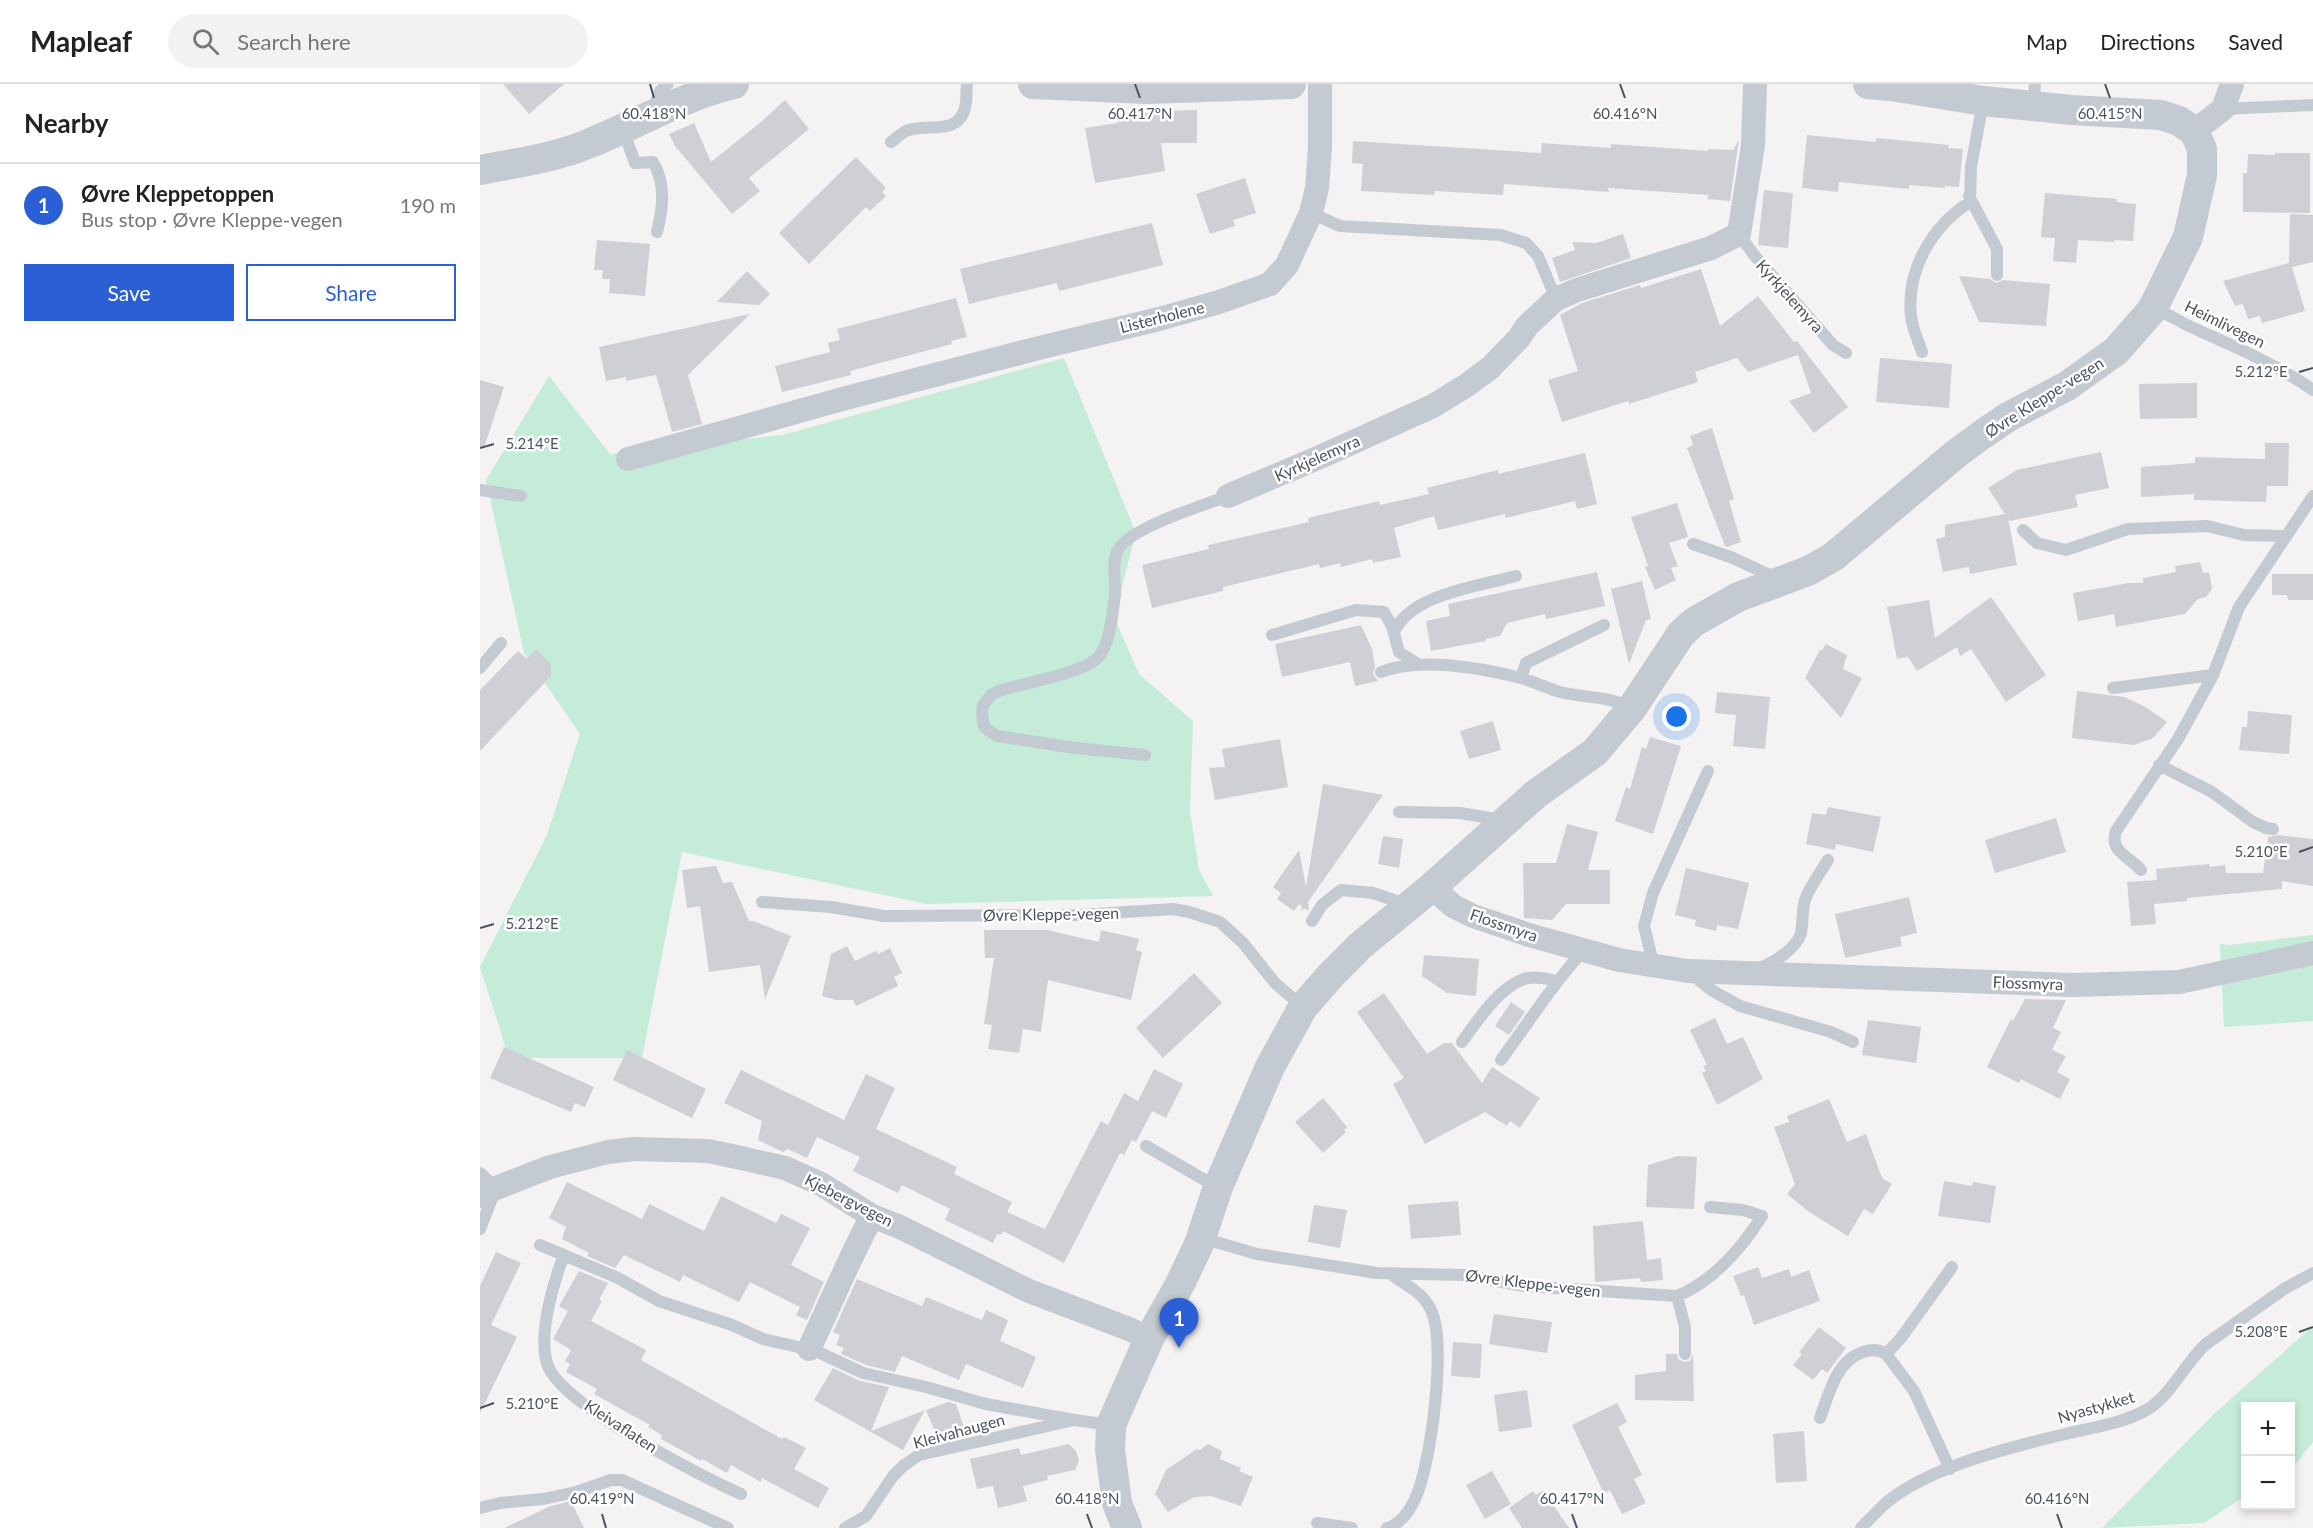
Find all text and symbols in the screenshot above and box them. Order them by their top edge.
search box [168,14,588,68]
text: Mapleaf [30,24,132,58]
icon: search [189,25,222,58]
text: Search here [237,28,351,55]
text: Map [2026,29,2067,54]
text: Directions [2100,29,2195,54]
text: Saved [2228,29,2283,54]
text: 60.418°N [622,104,686,122]
text: 60.417°N [1108,104,1172,122]
text: 60.416°N [1593,104,1657,122]
text: 60.415°N [2078,104,2142,122]
text: Nearby [24,107,109,139]
text: Øvre Kleppetoppen [81,180,274,207]
text: 1 [38,193,49,217]
text: 190 m [400,193,456,217]
text: Bus stop · Øvre Kleppe-vegen [81,207,343,231]
street label: Kyrkjelemyra [1753,255,1828,336]
button: Save [24,264,234,321]
button: Share [246,264,456,321]
street label: Heimlivegen [2182,296,2269,351]
street label: Listerholene [1118,297,1206,336]
street label: Øvre Kleppe-vegen [1981,352,2107,441]
text: 5.212°E [2234,362,2288,380]
street label: Kyrkjelemyra [1271,430,1362,485]
text: 5.214°E [505,434,559,452]
your location [1662,702,1691,731]
text: 5.210°E [2234,842,2288,860]
street label: Øvre Kleppe-vegen [983,903,1119,924]
street label: Flossmyra [1468,904,1541,945]
text: 5.212°E [505,914,559,932]
street label: Flossmyra [1992,972,2064,993]
street label: Kjebergvegen [802,1169,896,1230]
street label: Øvre Kleppe-vegen [1464,1265,1602,1300]
pin: 1 [1160,1298,1198,1348]
text: 5.208°E [2234,1322,2288,1340]
street label: Nyastykket [2055,1386,2137,1427]
text: 5.210°E [505,1394,559,1412]
street label: Kleivaflaten [581,1395,661,1456]
map controls [2241,1402,2295,1510]
button: + [2241,1402,2295,1456]
street label: Kleivahaugen [911,1409,1007,1452]
button: − [2241,1456,2295,1510]
text: 60.419°N [570,1489,634,1507]
text: 60.418°N [1055,1489,1119,1507]
text: 60.417°N [1540,1489,1604,1507]
text: 60.416°N [2025,1489,2089,1507]

